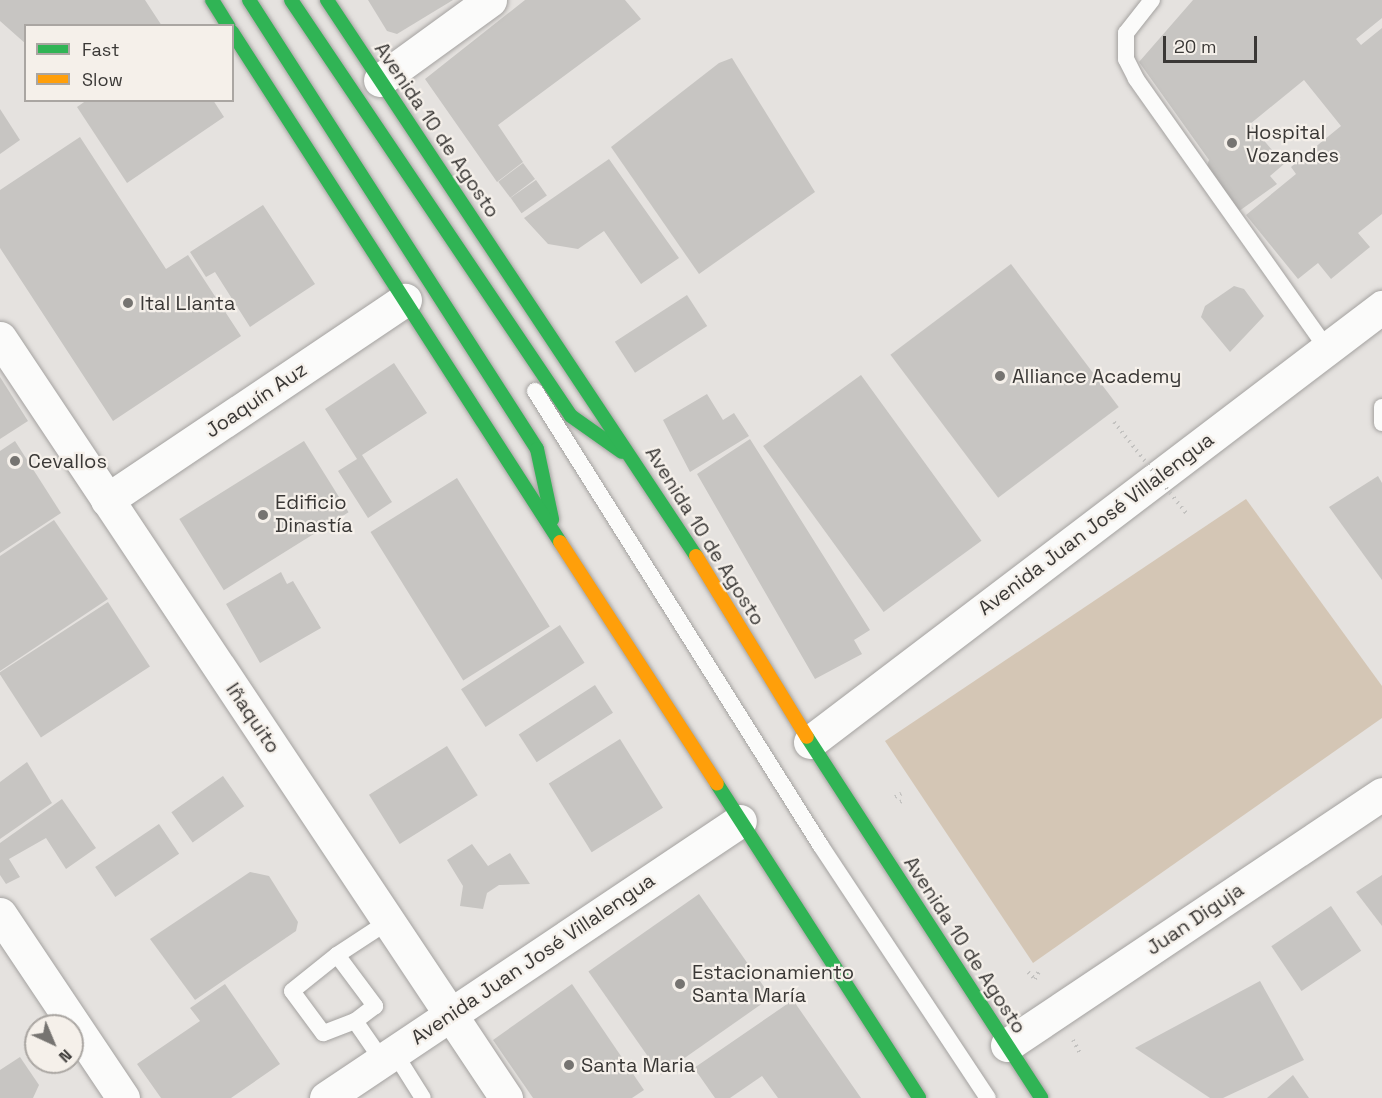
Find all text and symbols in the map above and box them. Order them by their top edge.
legend [24,24,234,102]
scale bar [1166,24,1260,62]
text: 20 m [1174,35,1217,58]
text: Fast [82,38,119,61]
street label: Avenida 10 de Agosto [369,38,505,222]
text: Slow [82,68,123,91]
place label: Hospital Vozandes [1246,120,1339,167]
marker: Hospital Vozandes [1223,134,1241,152]
place label: Ital Llanta [140,291,236,315]
marker: Ital Llanta [121,296,135,310]
street label: Joaquín Auz [201,357,311,443]
place label: Alliance Academy [1012,364,1182,388]
marker: Alliance Academy [993,369,1007,383]
street label: Avenida Juan José Villalengua [973,427,1219,621]
street label: Avenida 10 de Agosto [640,442,770,630]
place label: Cevallos [28,449,107,473]
marker: Cevallos [6,452,24,470]
place label: Edificio Dinastía [275,491,353,538]
marker: Edificio Dinastía [256,508,270,522]
street label: Iñaquito [221,678,285,758]
street label: Avenida 10 de Agosto [899,852,1031,1038]
street label: Avenida Juan José Villalengua [406,868,660,1050]
street label: Juan Diguja [1142,878,1248,960]
place label: Estacionamiento Santa María [692,960,854,1007]
marker: Estacionamiento Santa María [673,977,687,991]
north arrow [24,1014,84,1074]
text: N [54,1045,77,1067]
place label: Santa Maria [581,1053,695,1077]
marker: Santa Maria [562,1058,576,1072]

